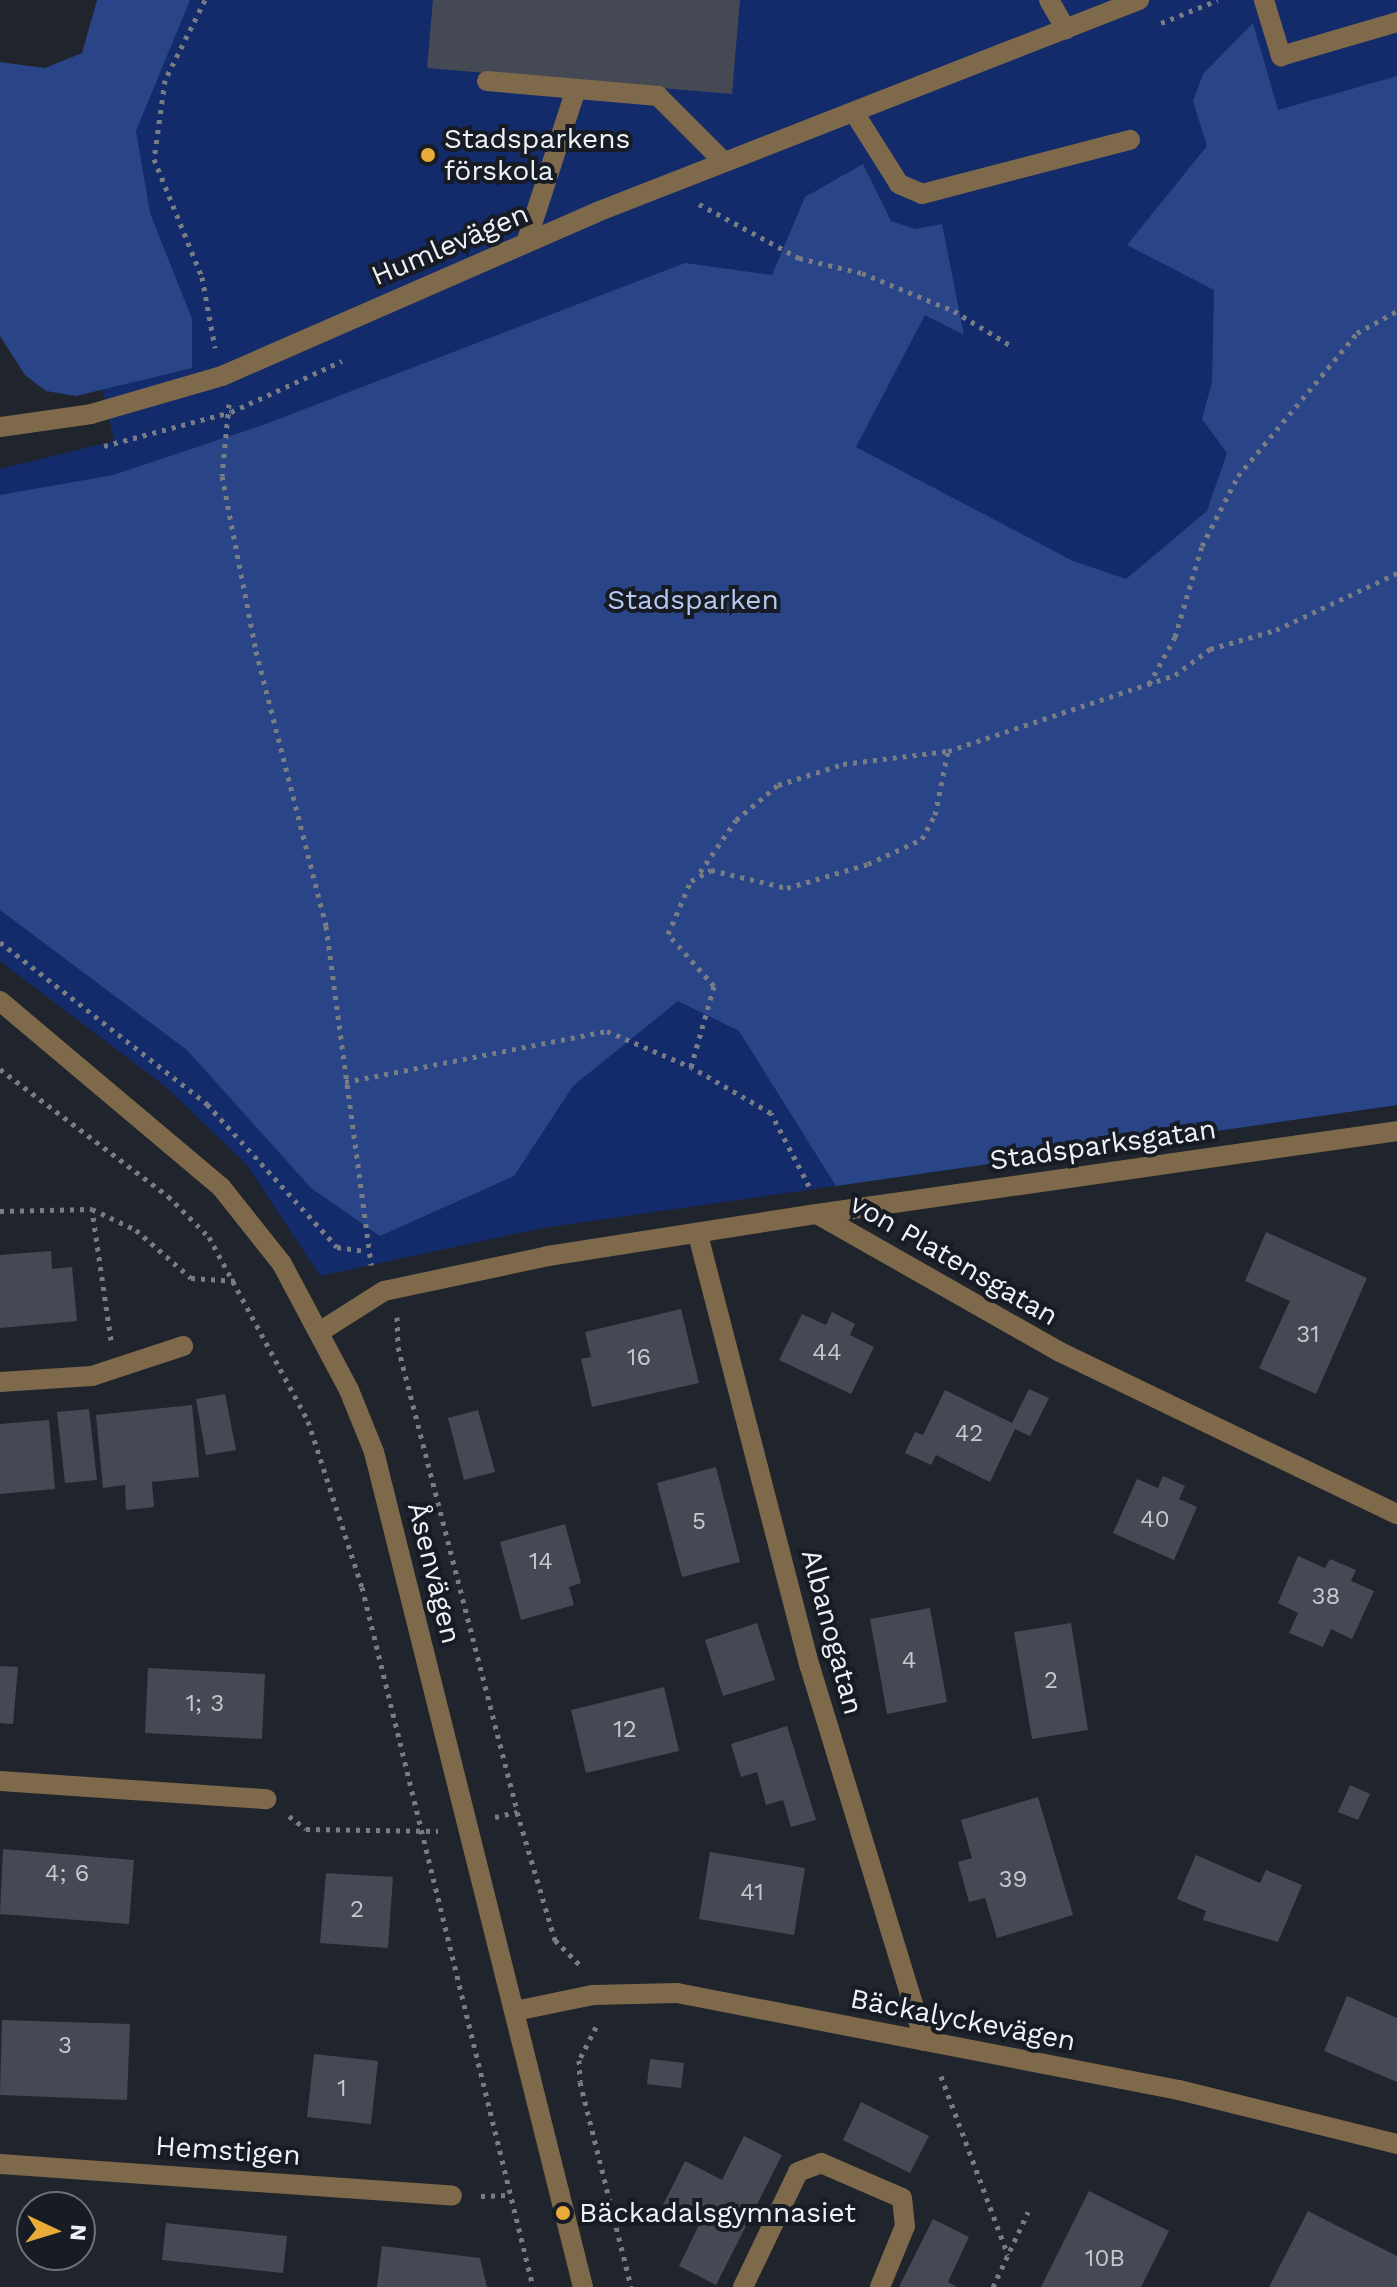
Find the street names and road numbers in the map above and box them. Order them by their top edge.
street label: Humlevägen [367,197,533,293]
street label: Stadsparksgatan [988,1112,1218,1178]
street label: von Platensgatan [844,1187,1064,1333]
street label: Åsenvägen [400,1499,468,1647]
street label: Albanogatan [794,1546,870,1718]
street label: Bäckalyckevägen [847,1982,1079,2058]
street label: Hemstigen [154,2129,302,2173]

